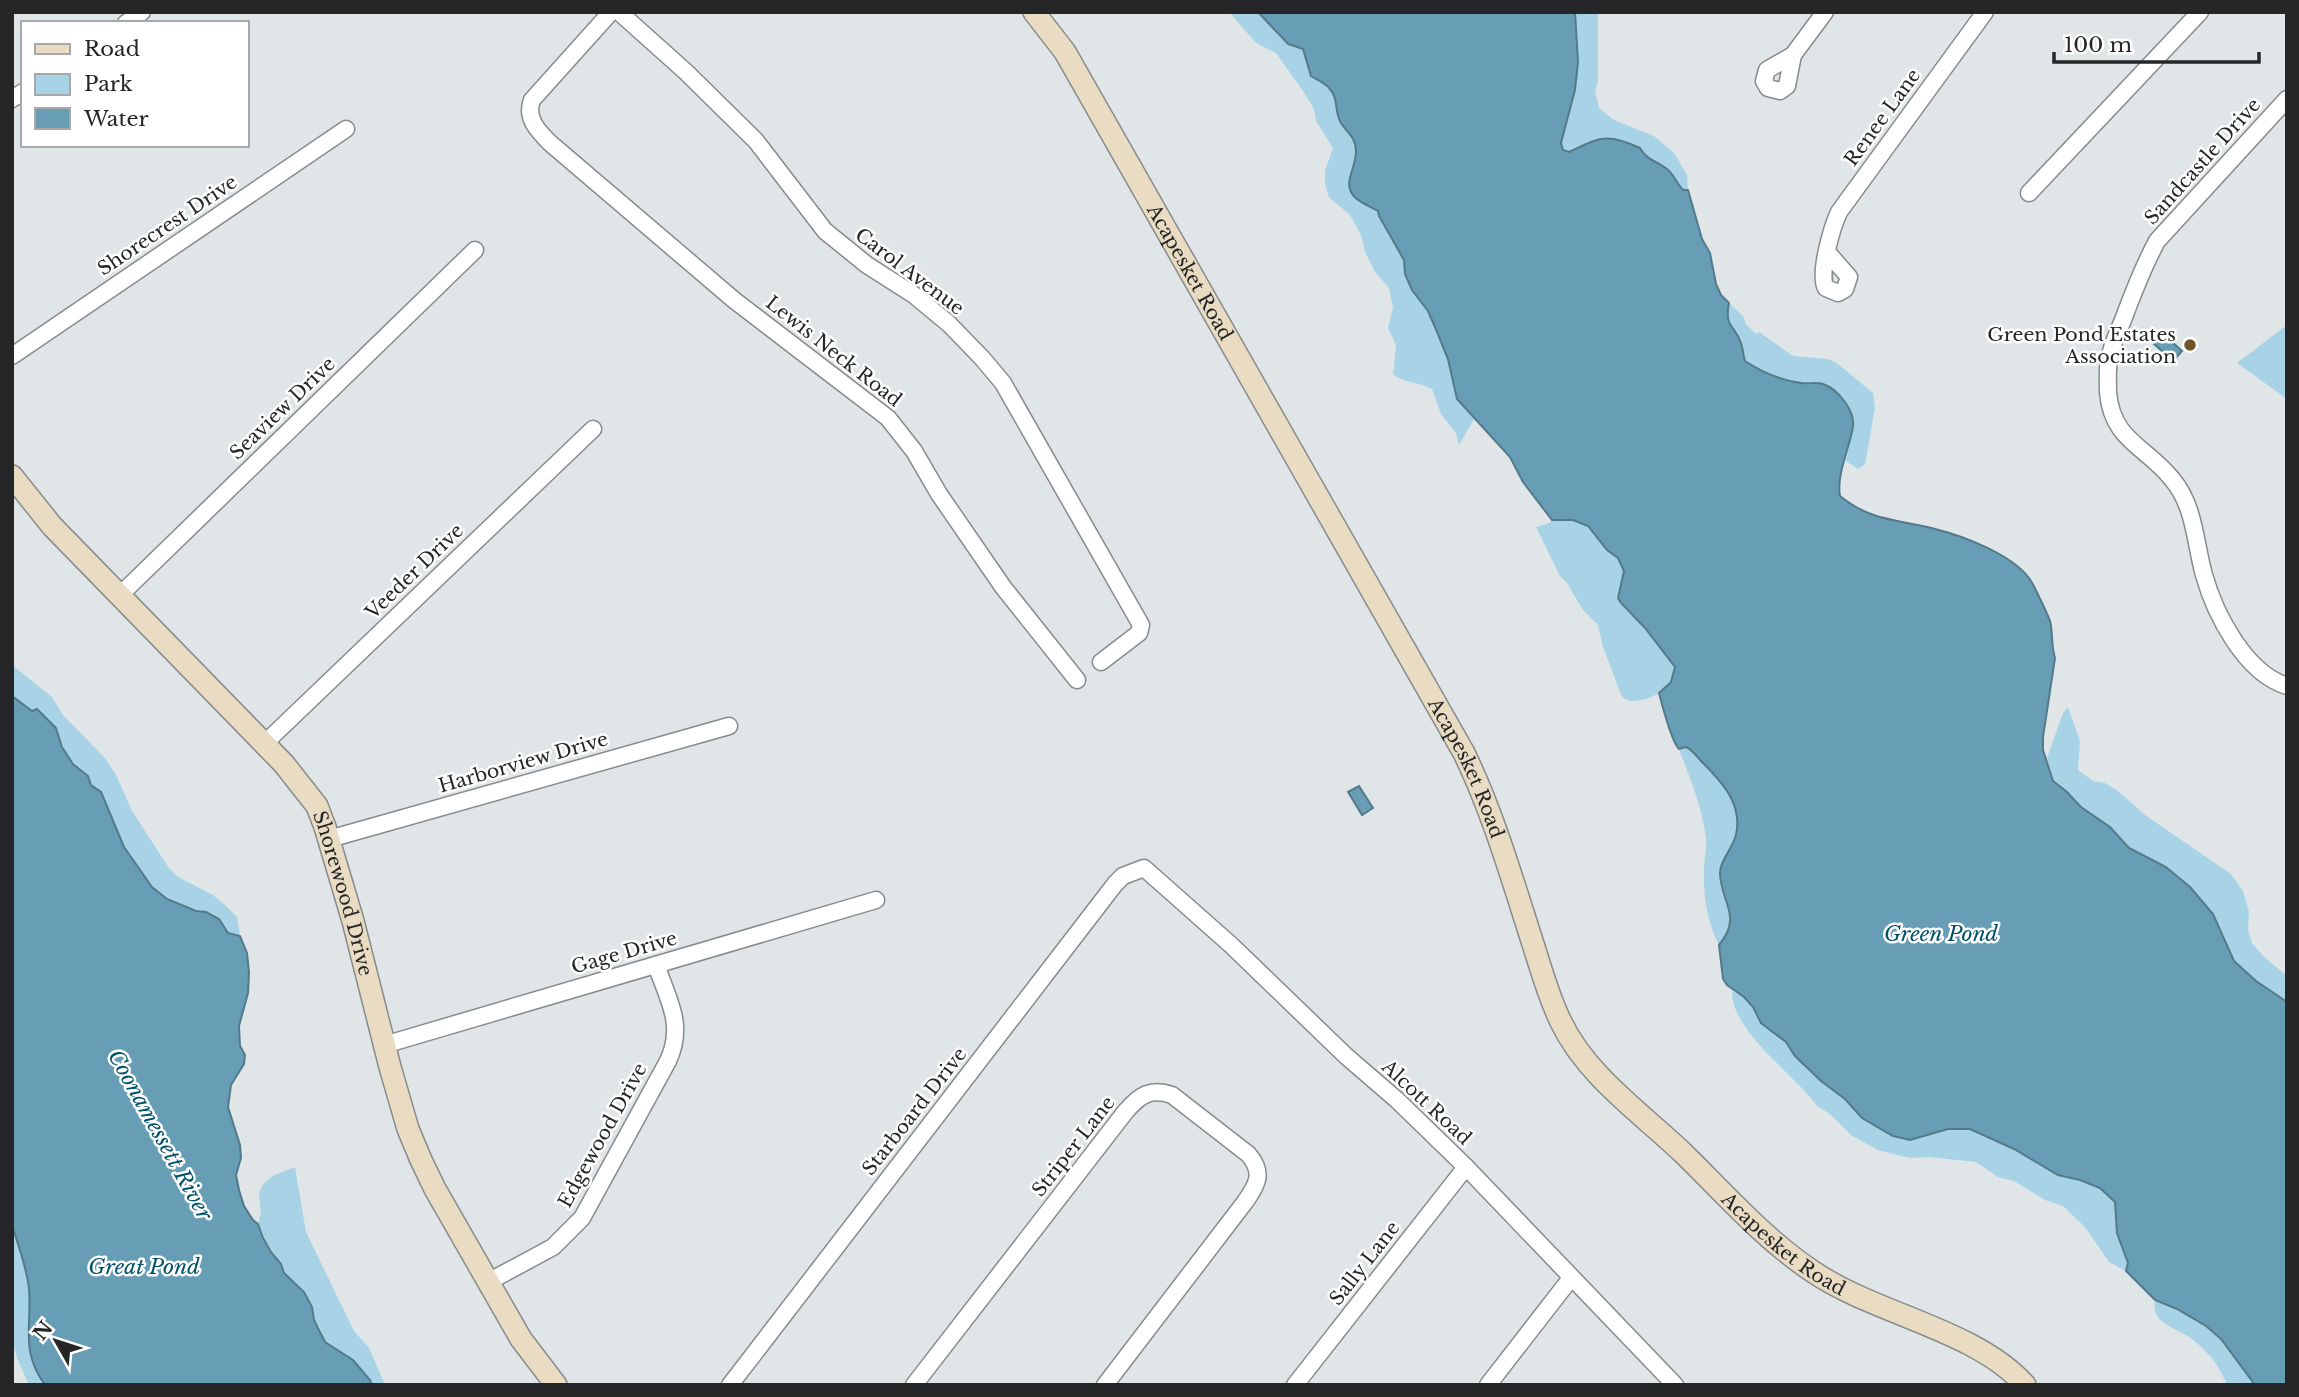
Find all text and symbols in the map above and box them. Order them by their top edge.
legend [21,21,248,147]
scale bar [2054,21,2259,65]
text: 100 m [2064,32,2132,58]
text: Road [84,36,140,62]
street label: Renee Lane [1839,64,1925,170]
text: Park [84,71,133,97]
street label: Sandcastle Drive [2140,93,2265,229]
text: Water [83,106,148,132]
street label: Shorecrest Drive [93,170,241,281]
street label: Acapesket Road [1142,200,1238,345]
street label: Carol Avenue [851,223,969,320]
street label: Lewis Neck Road [761,291,906,412]
place label: Green Pond Estates Association [1987,323,2176,368]
marker: Green Pond Estates Association [2182,337,2198,353]
street label: Seaview Drive [225,352,340,464]
street label: Veeder Drive [360,519,468,624]
street label: Acapesket Road [1423,693,1509,842]
street label: Harborview Drive [436,727,611,798]
street label: Shorewood Drive [308,808,377,978]
water label: Green Pond [1884,921,1999,947]
street label: Gage Drive [569,926,680,979]
street label: Starboard Drive [857,1043,971,1180]
water label: Coonamessett River [102,1045,218,1226]
street label: Alcott Road [1376,1054,1476,1150]
street label: Edgewood Drive [553,1059,652,1212]
street label: Striper Lane [1027,1092,1120,1201]
street label: Acapesket Road [1716,1187,1850,1301]
street label: Sally Lane [1324,1217,1404,1310]
water label: Great Pond [88,1254,200,1280]
north arrow [21,1306,91,1376]
text: N [29,1316,58,1345]

